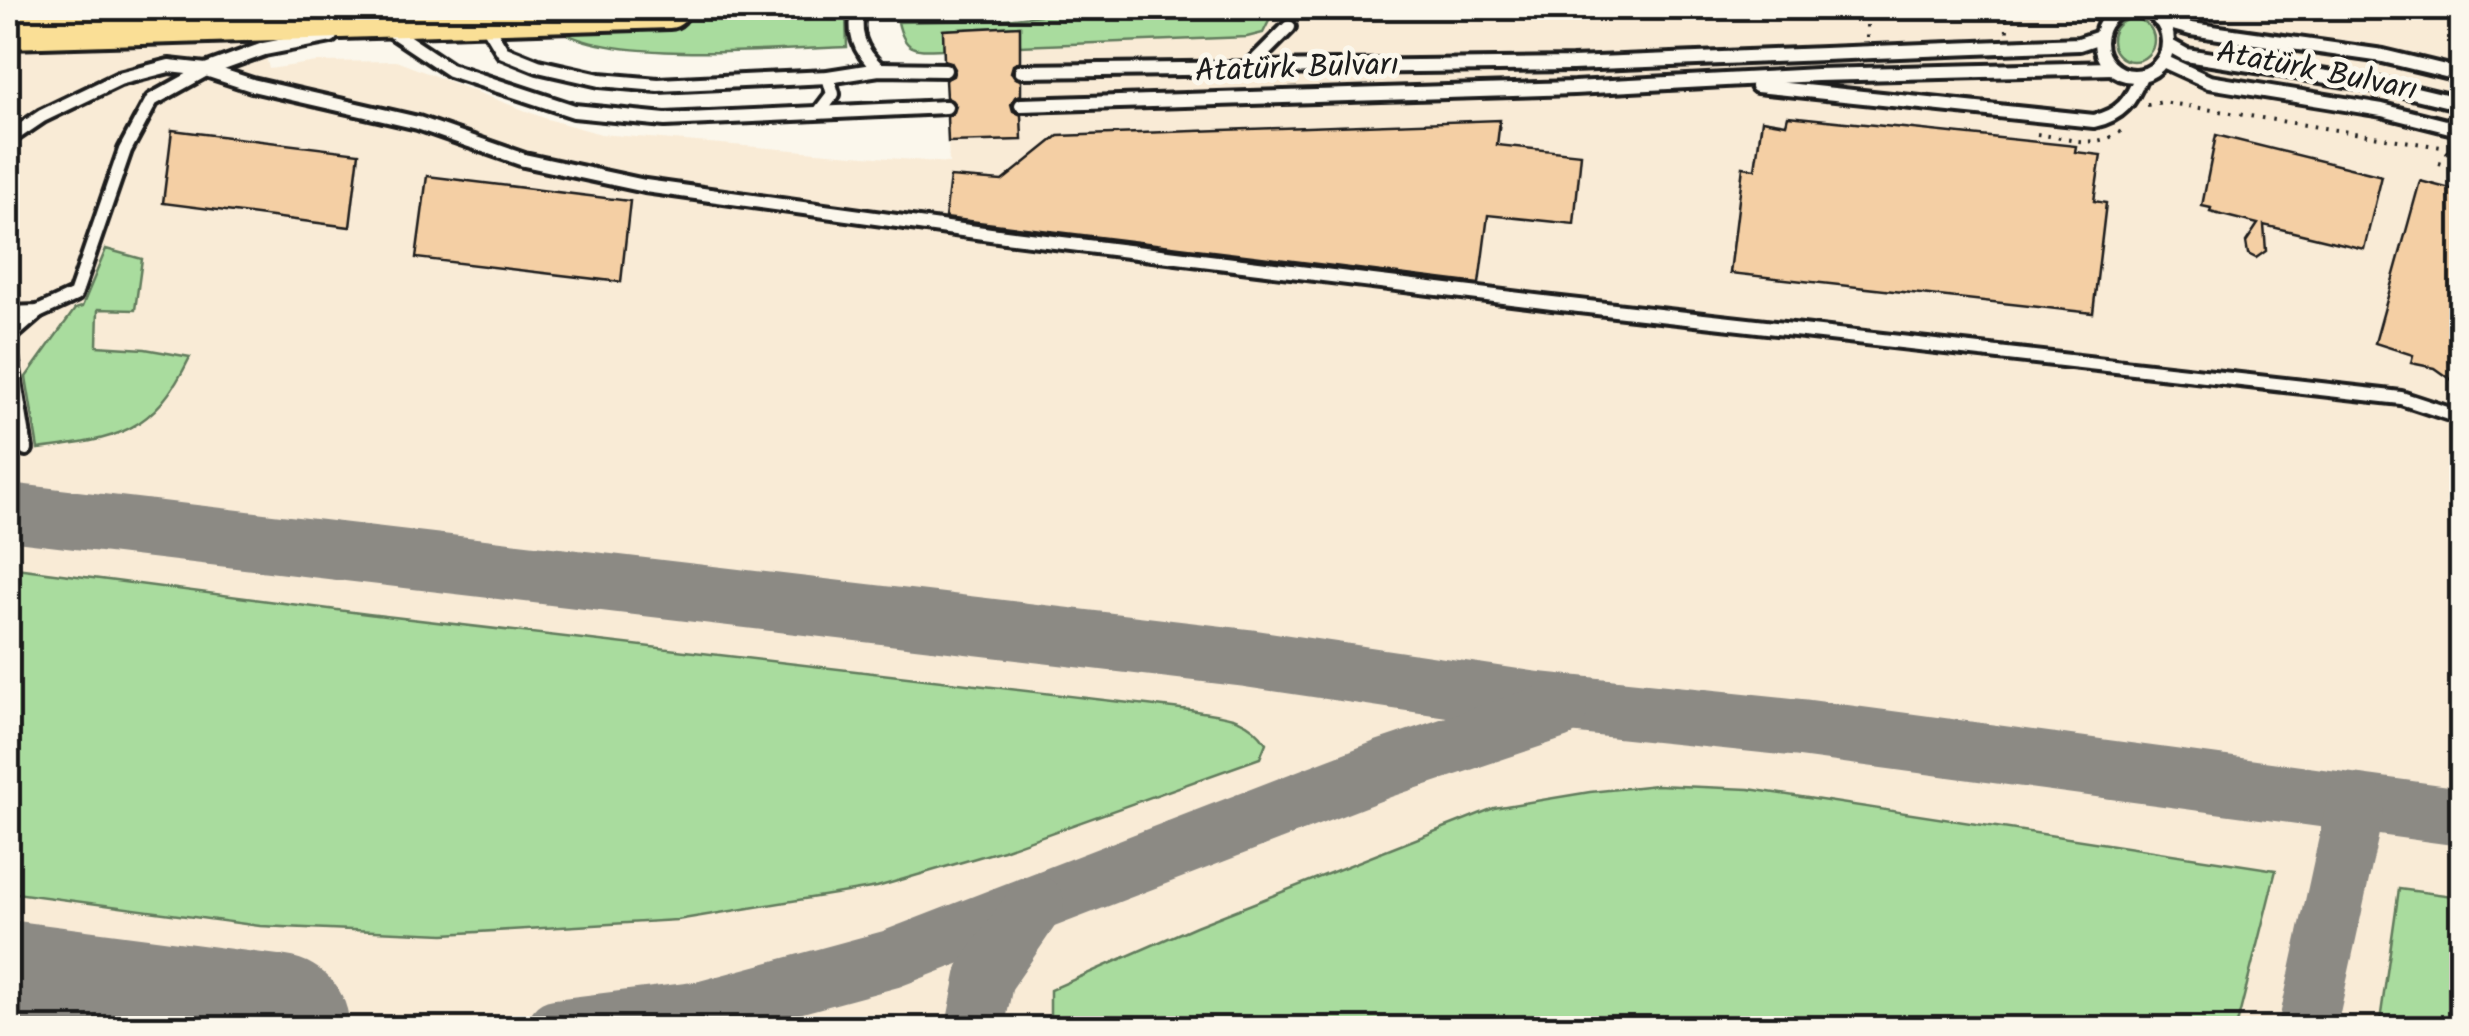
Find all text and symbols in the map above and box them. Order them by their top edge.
street label: Atatürk Bulvarı [2212,28,2422,116]
street label: Atatürk Bulvarı [1194,40,1400,98]

